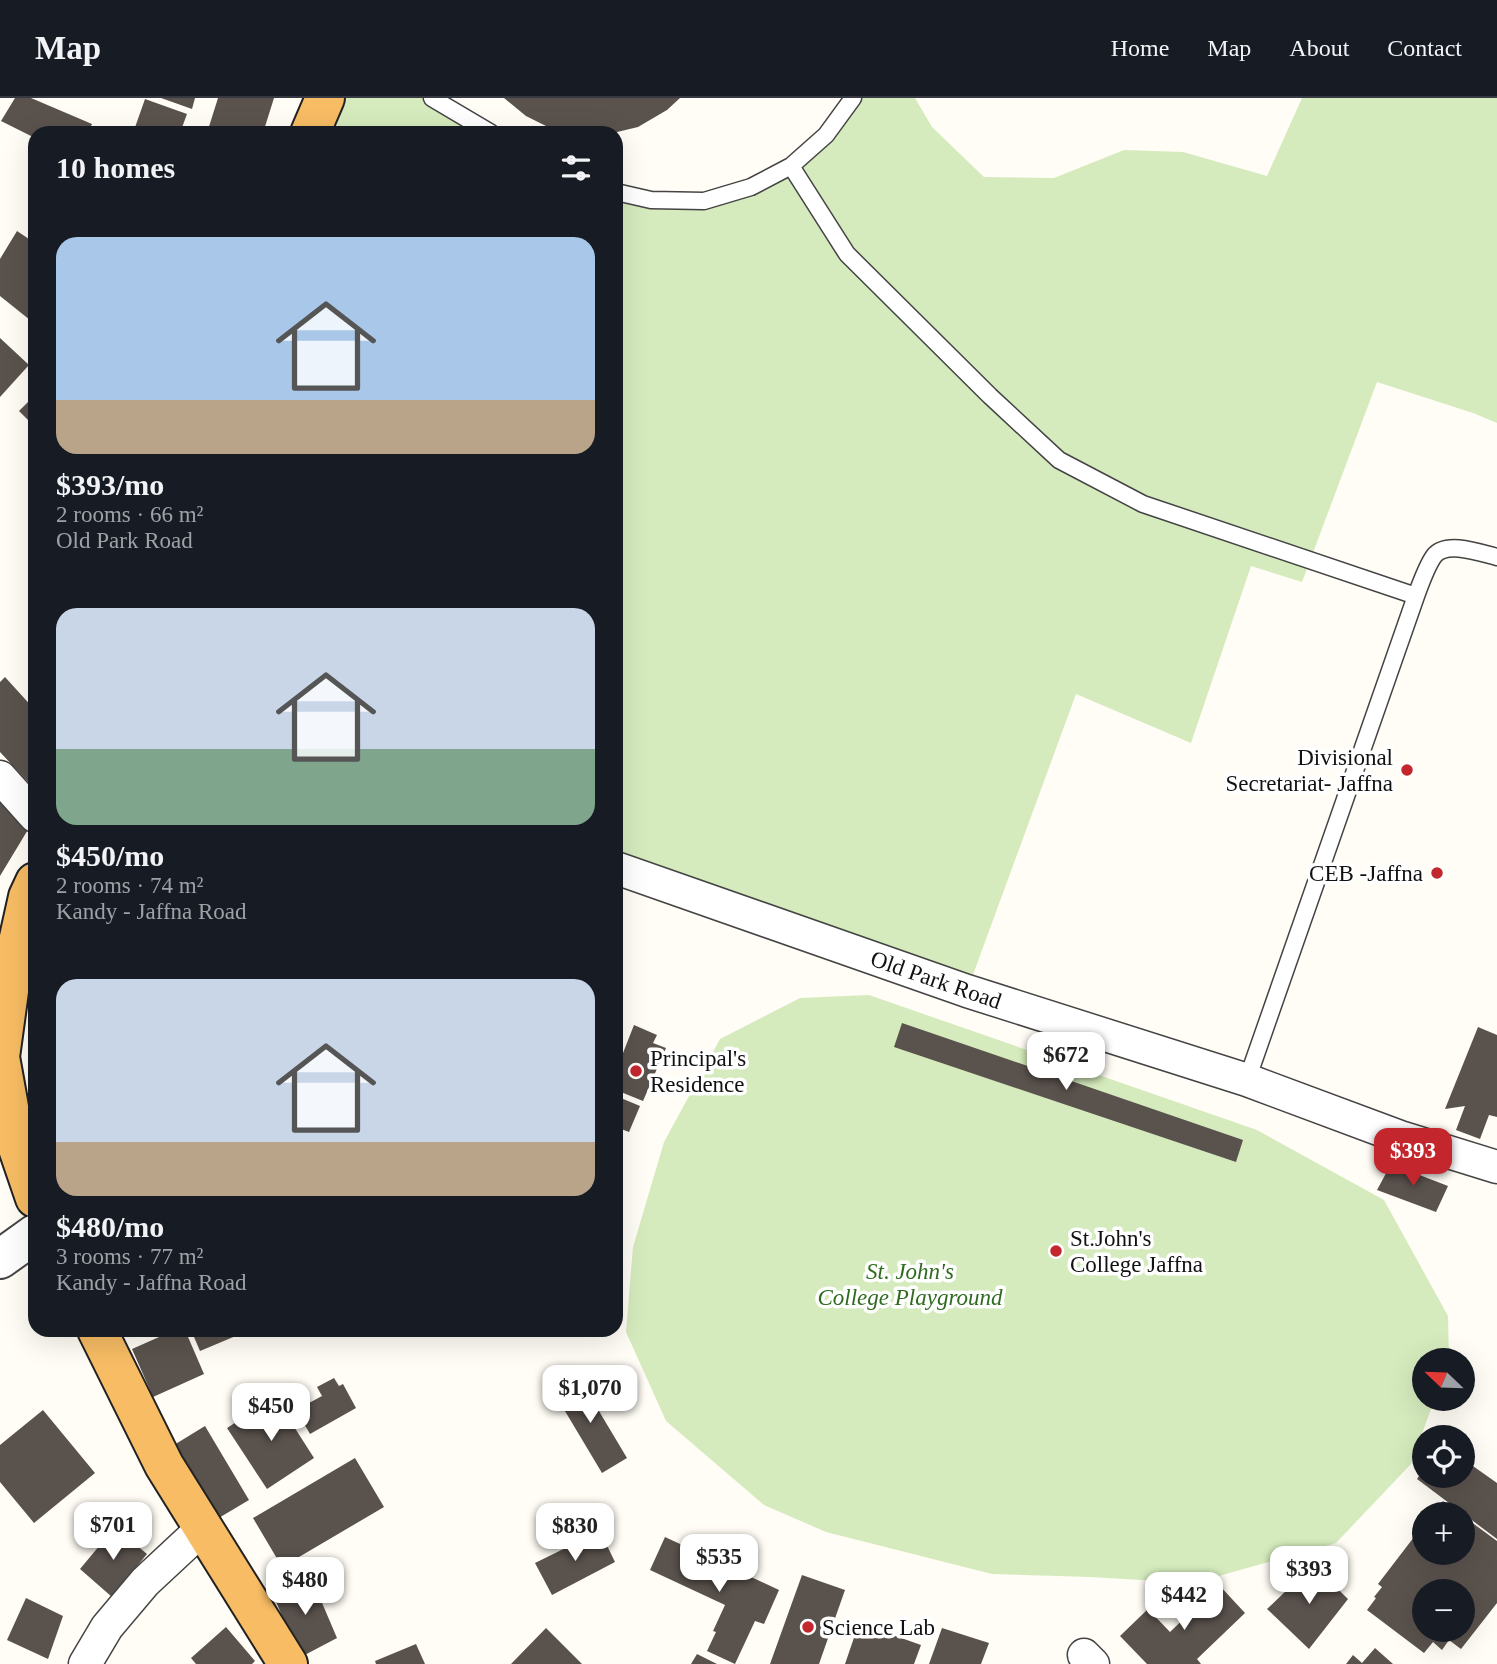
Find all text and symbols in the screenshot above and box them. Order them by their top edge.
text: Map [35,30,101,66]
text: Home [1111,35,1169,61]
text: Map [1207,35,1251,61]
text: About [1289,35,1349,61]
text: Contact [1387,35,1462,61]
icon: filters [557,149,595,187]
text: 10 homes [56,151,175,184]
icon: home [263,283,389,409]
text: $393/mo [56,468,164,501]
text: 2 rooms · 66 m² [56,502,203,527]
text: Old Park Road [56,528,193,553]
icon: home [263,654,389,780]
place label: Divisional Secretariat- Jaffna [1225,745,1393,796]
marker: Divisional Secretariat- Jaffna [1399,762,1415,778]
text: $450/mo [56,839,164,872]
place label: CEB -Jaffna [1309,861,1423,886]
marker: CEB -Jaffna [1429,865,1445,881]
text: 2 rooms · 74 m² [56,873,203,898]
text: Kandy - Jaffna Road [56,899,247,924]
street label: Old Park Road [867,946,1005,1014]
icon: home [263,1025,389,1151]
pin: $672 [1025,1032,1107,1092]
text: $672 [1043,1042,1089,1067]
place label: Principal's Residence [650,1046,746,1097]
marker: Principal's Residence [628,1063,644,1079]
pin: $393 [1372,1128,1454,1188]
text: $393 [1390,1138,1436,1163]
text: $480/mo [56,1210,164,1243]
place label: St.John's College Jaffna [1070,1226,1203,1277]
marker: St.John's College Jaffna [1048,1243,1064,1259]
text: 3 rooms · 77 m² [56,1244,203,1269]
park label: St. John's College Playground [817,1259,1003,1310]
text: Kandy - Jaffna Road [56,1270,247,1295]
north arrow [1412,1348,1475,1410]
map controls [1412,1348,1475,1642]
pin: $1,070 [533,1366,647,1425]
text: $1,070 [558,1375,622,1400]
pin: $450 [230,1384,312,1443]
text: $450 [248,1393,294,1418]
button: locate [1412,1425,1475,1488]
pin: $701 [72,1502,154,1562]
button: + [1412,1502,1475,1565]
pin: $830 [534,1504,616,1563]
text: $701 [90,1512,136,1537]
text: $830 [552,1513,598,1538]
pin: $535 [678,1534,760,1594]
text: $535 [696,1544,742,1569]
pin: $393 [1268,1546,1350,1606]
text: $393 [1286,1556,1332,1581]
pin: $480 [264,1558,346,1617]
text: $480 [282,1567,328,1592]
pin: $442 [1143,1572,1225,1632]
button: − [1412,1579,1475,1642]
text: $442 [1161,1582,1207,1607]
place label: Science Lab [822,1615,935,1640]
marker: Science Lab [800,1619,816,1635]

